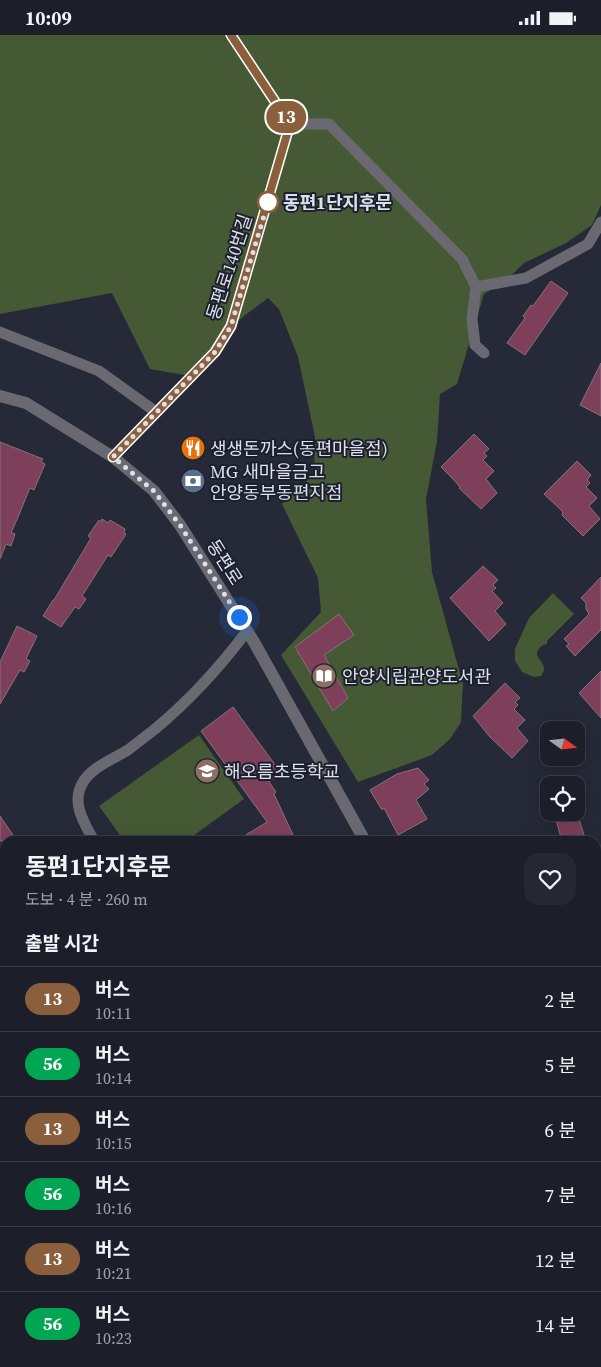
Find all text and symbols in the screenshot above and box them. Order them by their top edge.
text: 10:09 [25,5,72,31]
line badge: 13 [264,101,308,133]
text: 13 [276,104,296,129]
place label: 동편1단지후문 [283,190,392,215]
marker: 동편1단지후문 [257,191,279,213]
street label: 동편로140번길 [200,211,258,323]
restaurant icon: 생생돈까스(동편마을점) [180,435,206,461]
place label: 생생돈까스(동편마을점) [210,436,388,461]
place label: MG 새마을금고 안양동부동편지점 [210,459,342,505]
bank icon: MG 새마을금고 안양동부동편지점 [180,468,206,494]
street label: 동편로 [201,534,249,590]
your location [227,605,252,630]
library icon: 안양시립관양도서관 [311,663,337,689]
place label: 안양시립관양도서관 [342,664,491,689]
north arrow [540,721,585,766]
map controls [540,721,585,821]
school or university icon: 해오름초등학교 [194,758,220,784]
place label: 해오름초등학교 [224,759,340,784]
button: locate [540,776,585,821]
text: 동편1단지후문 [25,850,171,883]
button: heart [524,853,576,905]
text: 도보 · 4 분 · 260 m [25,888,148,910]
text: 출발 시간 [25,930,99,956]
text: 버스 [95,976,130,1002]
text: 13 [43,986,62,1011]
text: 2 분 [545,987,576,1013]
text: 10:11 [95,1002,132,1024]
text: 버스 [95,1041,130,1067]
text: 56 [43,1051,62,1076]
text: 5 분 [545,1052,576,1078]
text: 10:14 [95,1067,132,1089]
text: 버스 [95,1106,130,1132]
text: 13 [43,1116,62,1141]
text: 6 분 [545,1117,576,1143]
text: 10:15 [95,1132,132,1154]
text: 버스 [95,1171,130,1197]
text: 56 [43,1181,62,1206]
text: 7 분 [545,1182,576,1208]
text: 10:16 [95,1197,132,1219]
text: 버스 [95,1236,130,1262]
text: 13 [43,1246,62,1271]
text: 12 분 [535,1247,576,1273]
text: 10:21 [95,1262,132,1284]
text: 버스 [95,1301,130,1327]
text: 56 [43,1311,62,1336]
text: 14 분 [535,1312,576,1338]
text: 10:23 [95,1327,132,1349]

